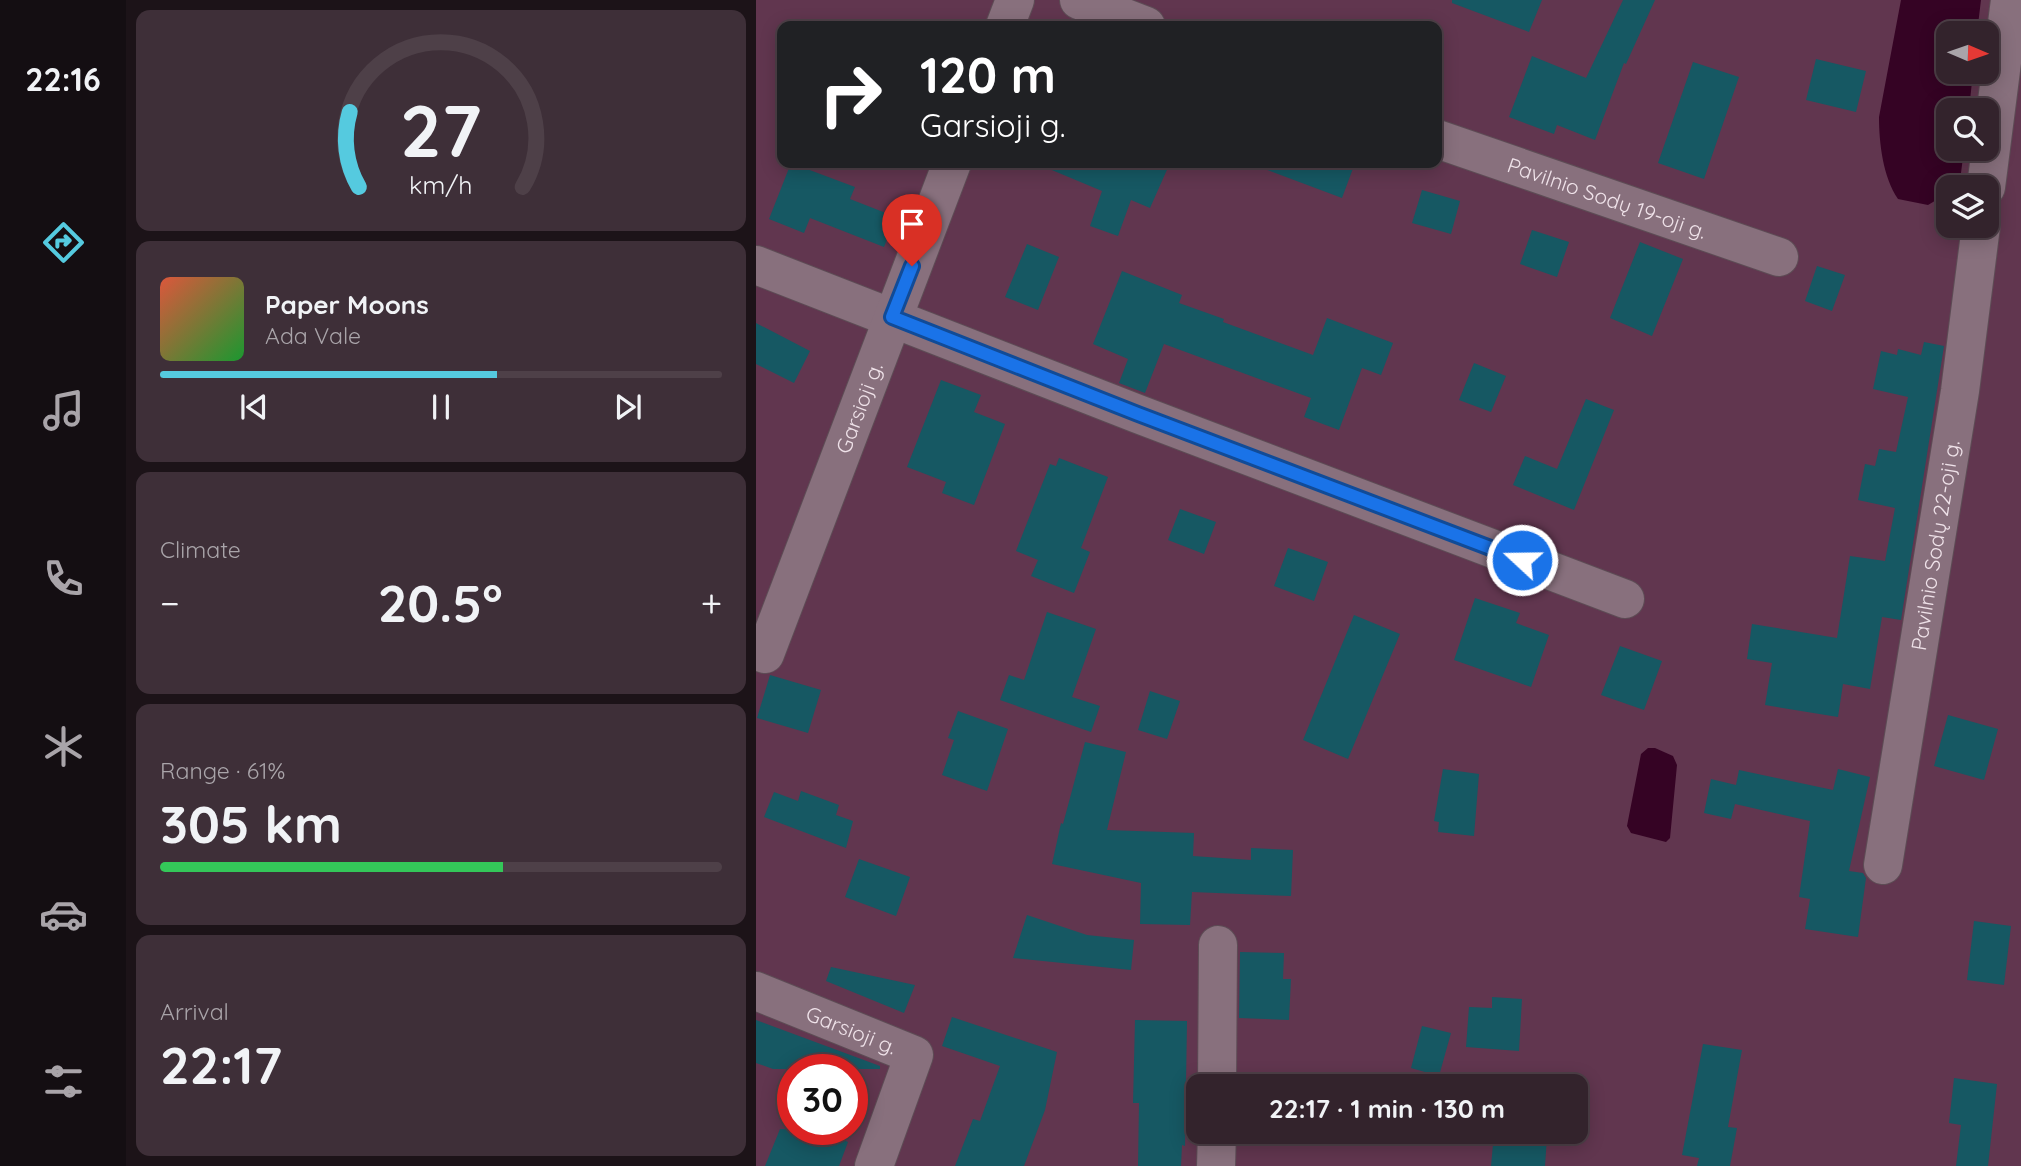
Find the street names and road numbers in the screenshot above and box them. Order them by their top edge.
street label: Pavilnio Sodų 19-oji g. [1504,151,1710,244]
street label: Garsioji g. [830,358,888,457]
street label: Pavilnio Sodų 22-oji g. [1905,438,1965,652]
street label: Garsioji g. [802,1000,901,1060]

